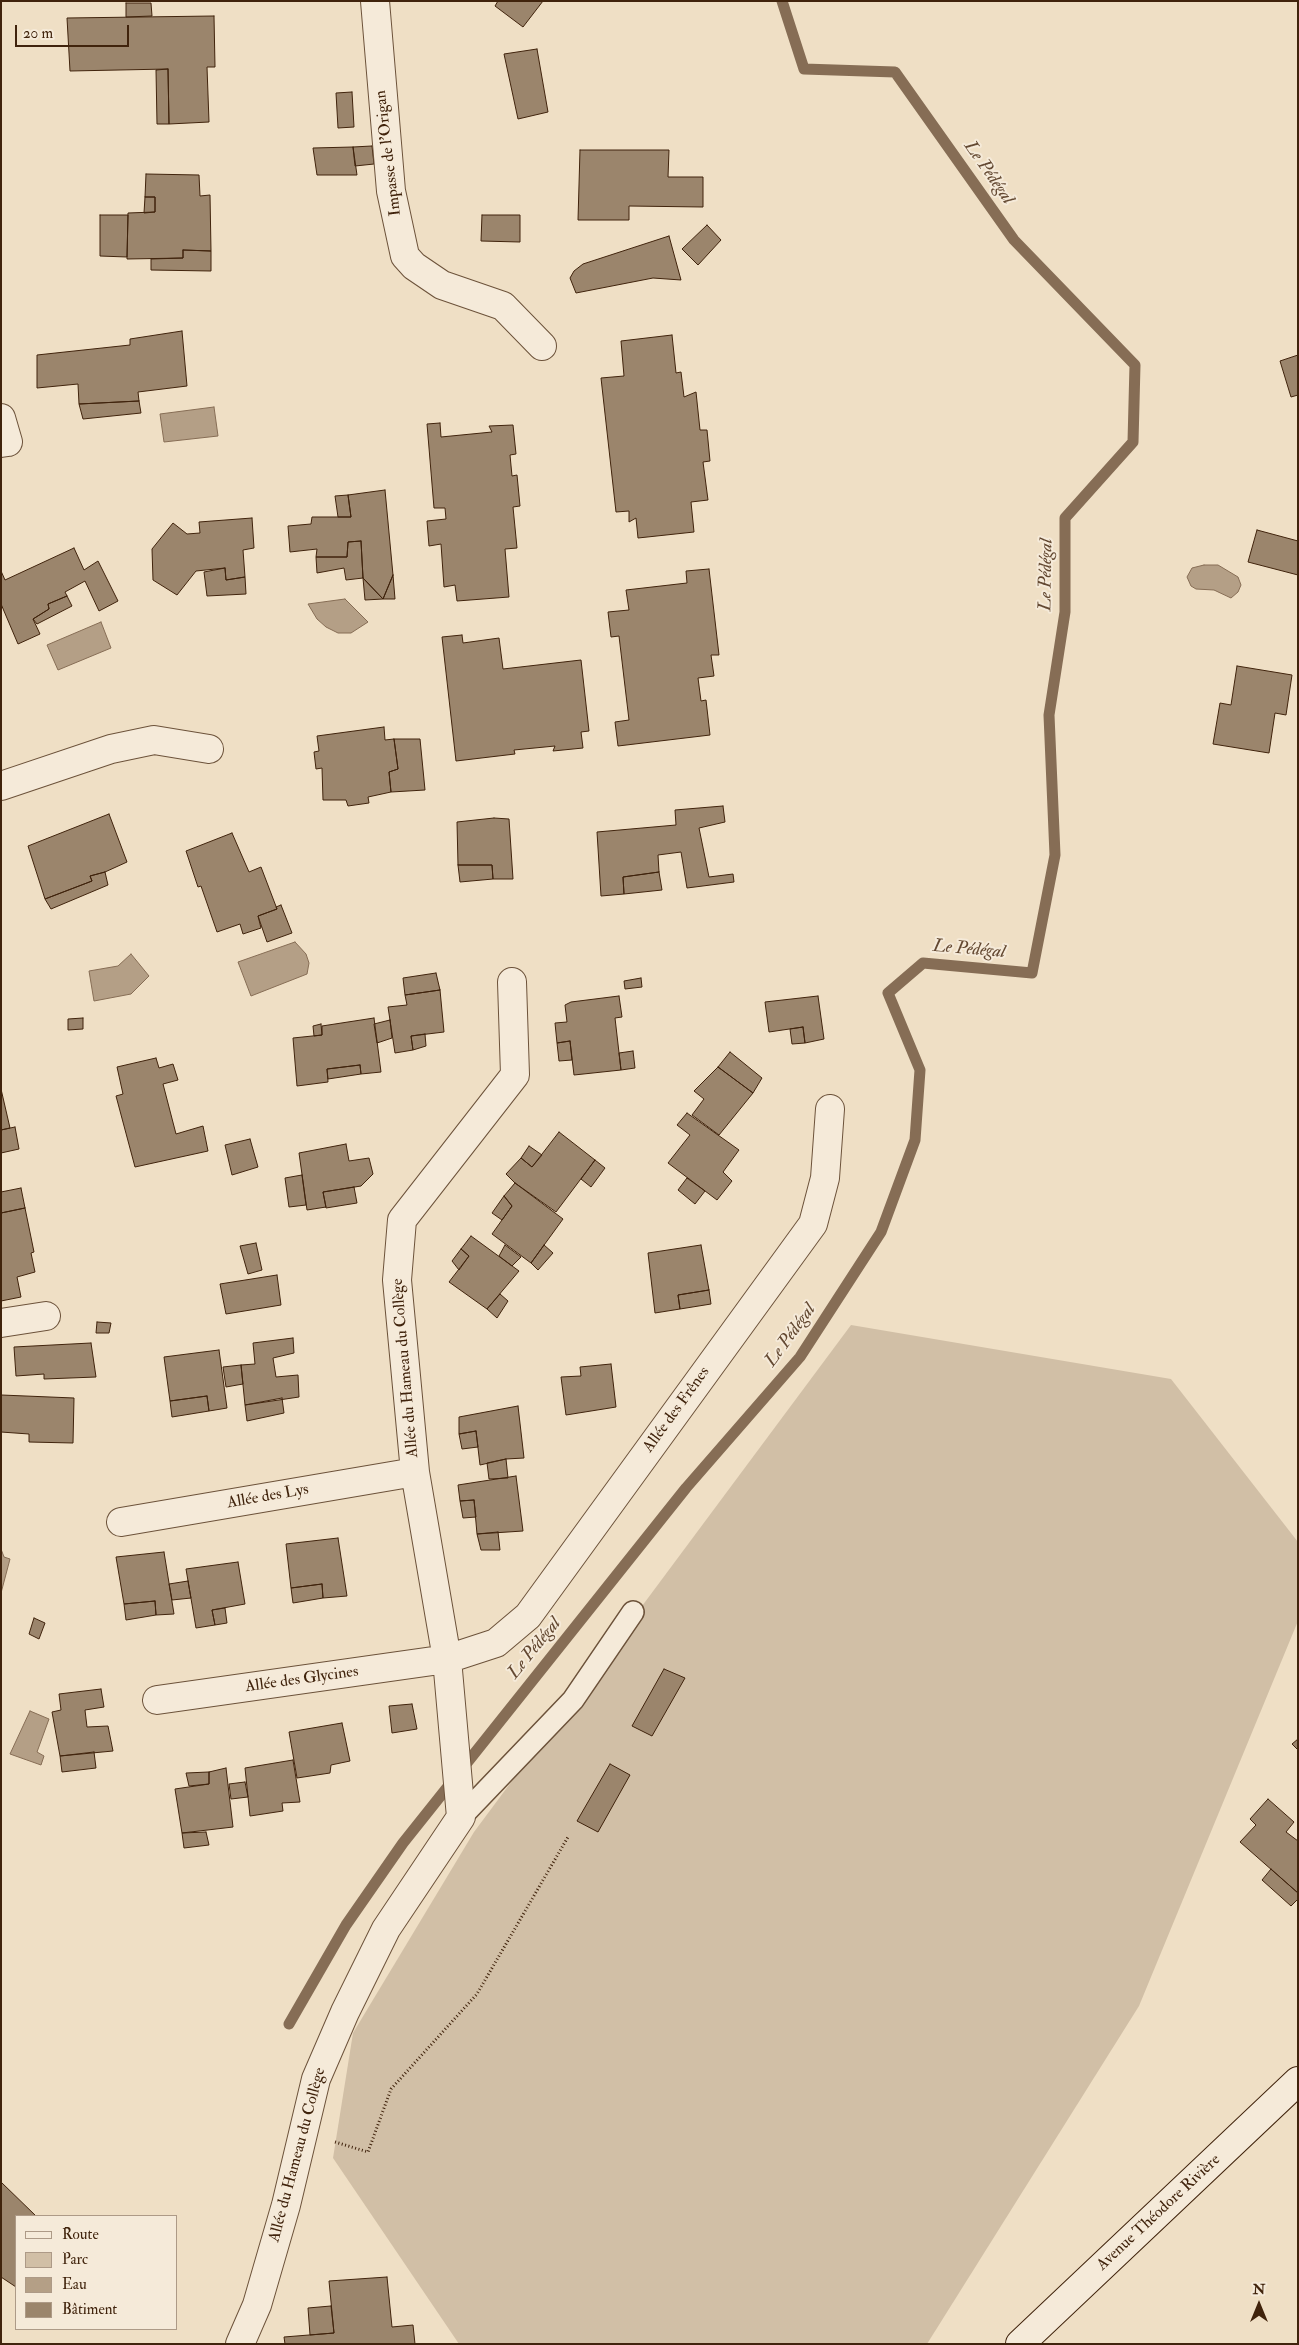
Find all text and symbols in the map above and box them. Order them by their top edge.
scale bar [18,15,131,47]
text: 20 m [23,24,53,43]
street label: Impasse de l'Origan [372,89,406,217]
water label: Le Pédégal [958,137,1018,209]
water label: Le Pédégal [1036,539,1058,611]
water label: Le Pédégal [932,936,1006,964]
street label: Allée du Hameau du Collège [389,1278,423,1458]
water label: Le Pédégal [761,1300,821,1372]
street label: Allée des Frênes [640,1363,714,1457]
street label: Allée des Lys [226,1480,310,1514]
water label: Le Pédégal [504,1614,566,1684]
street label: Allée des Glycines [244,1663,360,1697]
street label: Allée du Hameau du Collège [265,2066,331,2244]
street label: Avenue Théodore Rivière [1093,2151,1225,2275]
legend [15,2215,178,2330]
text: Route [62,2225,99,2244]
text: Parc [62,2250,88,2269]
text: Eau [62,2275,87,2294]
north arrow [1234,2280,1284,2330]
text: N [1253,2281,1265,2298]
text: Bâtiment [62,2300,117,2319]

